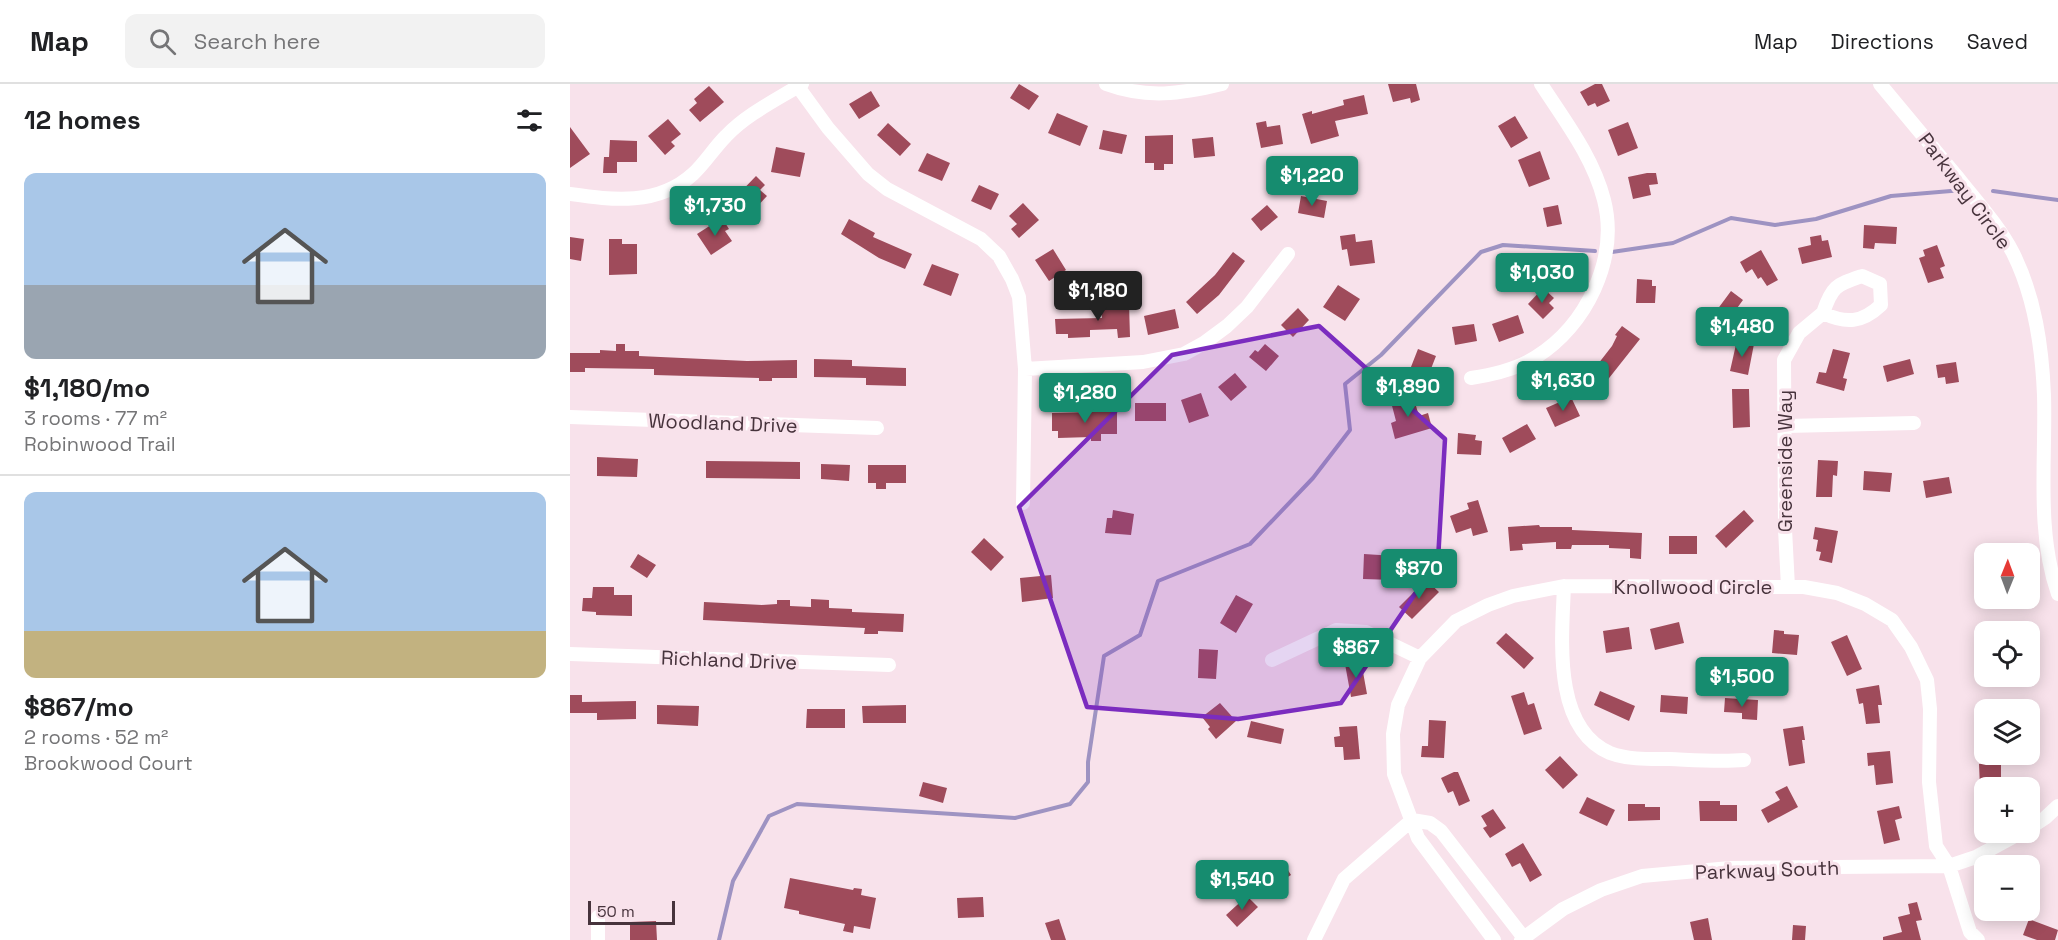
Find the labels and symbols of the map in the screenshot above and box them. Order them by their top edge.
street label: Parkway Circle [1913,127,2017,255]
pin: $1,220 [1263,156,1361,207]
pin: $1,730 [666,186,764,237]
pin: $1,030 [1493,253,1591,304]
pin: $1,180 [1049,271,1147,322]
pin: $1,480 [1693,307,1791,358]
pin: $1,630 [1514,361,1612,412]
pin: $1,890 [1359,367,1457,418]
pin: $1,280 [1036,373,1134,424]
street label: Greenside Way [1772,390,1798,532]
street label: Woodland Drive [648,407,798,439]
north arrow [1974,543,2040,609]
pin: $870 [1383,549,1455,600]
street label: Knollwood Circle [1614,574,1772,600]
pin: $867 [1320,628,1392,679]
street label: Richland Drive [660,645,798,675]
pin: $1,500 [1693,657,1791,708]
street label: Parkway South [1694,854,1840,886]
pin: $1,540 [1193,860,1291,911]
scale bar [588,898,675,926]

